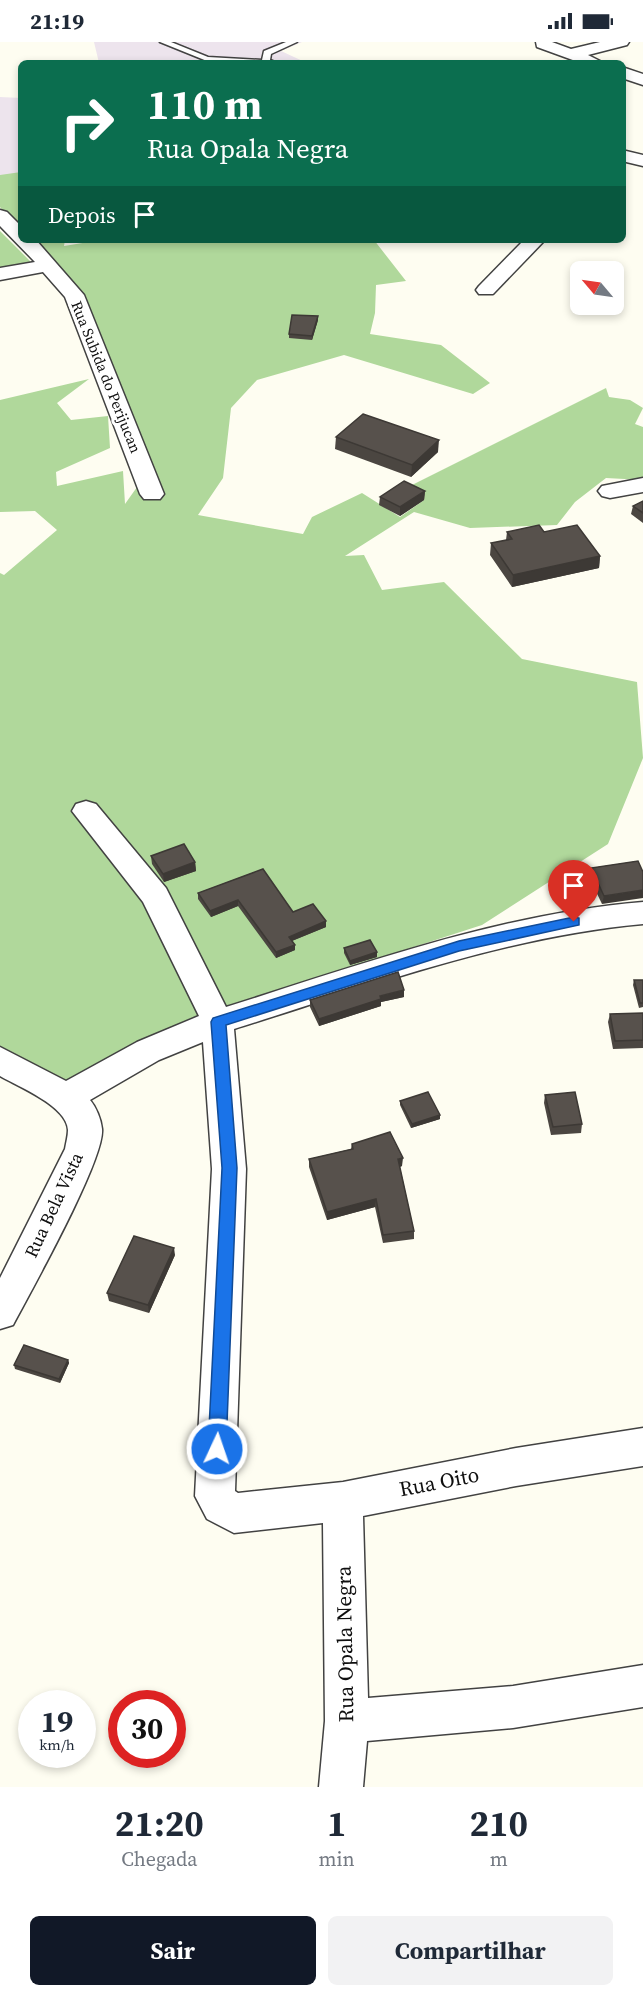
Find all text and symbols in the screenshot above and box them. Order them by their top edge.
text: 21:19 [30,6,84,36]
text: 110 m [147,75,262,133]
icon: right [48,84,126,162]
text: Rua Opala Negra [147,130,349,167]
icon: arrive [128,198,161,231]
text: Depois [48,200,116,230]
north arrow [570,261,624,315]
map controls [570,261,624,315]
street label: Rua Subida do Perijucan [66,298,147,456]
pin [548,860,599,922]
icon: arrive [557,869,590,902]
street label: Rua Bela Vista [18,1147,89,1261]
position arrow [185,1417,249,1481]
street label: Rua Oito [397,1460,481,1503]
street label: Rua Opala Negra [329,1565,360,1723]
speed limit sign: 30 [108,1690,186,1768]
text: 19 [41,1701,73,1742]
text: km/h [39,1734,75,1755]
text: 21:20 [115,1799,204,1848]
text: 1 [327,1799,346,1848]
text: 210 [470,1799,528,1848]
text: Chegada [121,1845,197,1873]
text: min [319,1845,355,1873]
text: m [490,1845,508,1873]
button: Sair [30,1916,316,1985]
button: Compartilhar [328,1916,613,1985]

